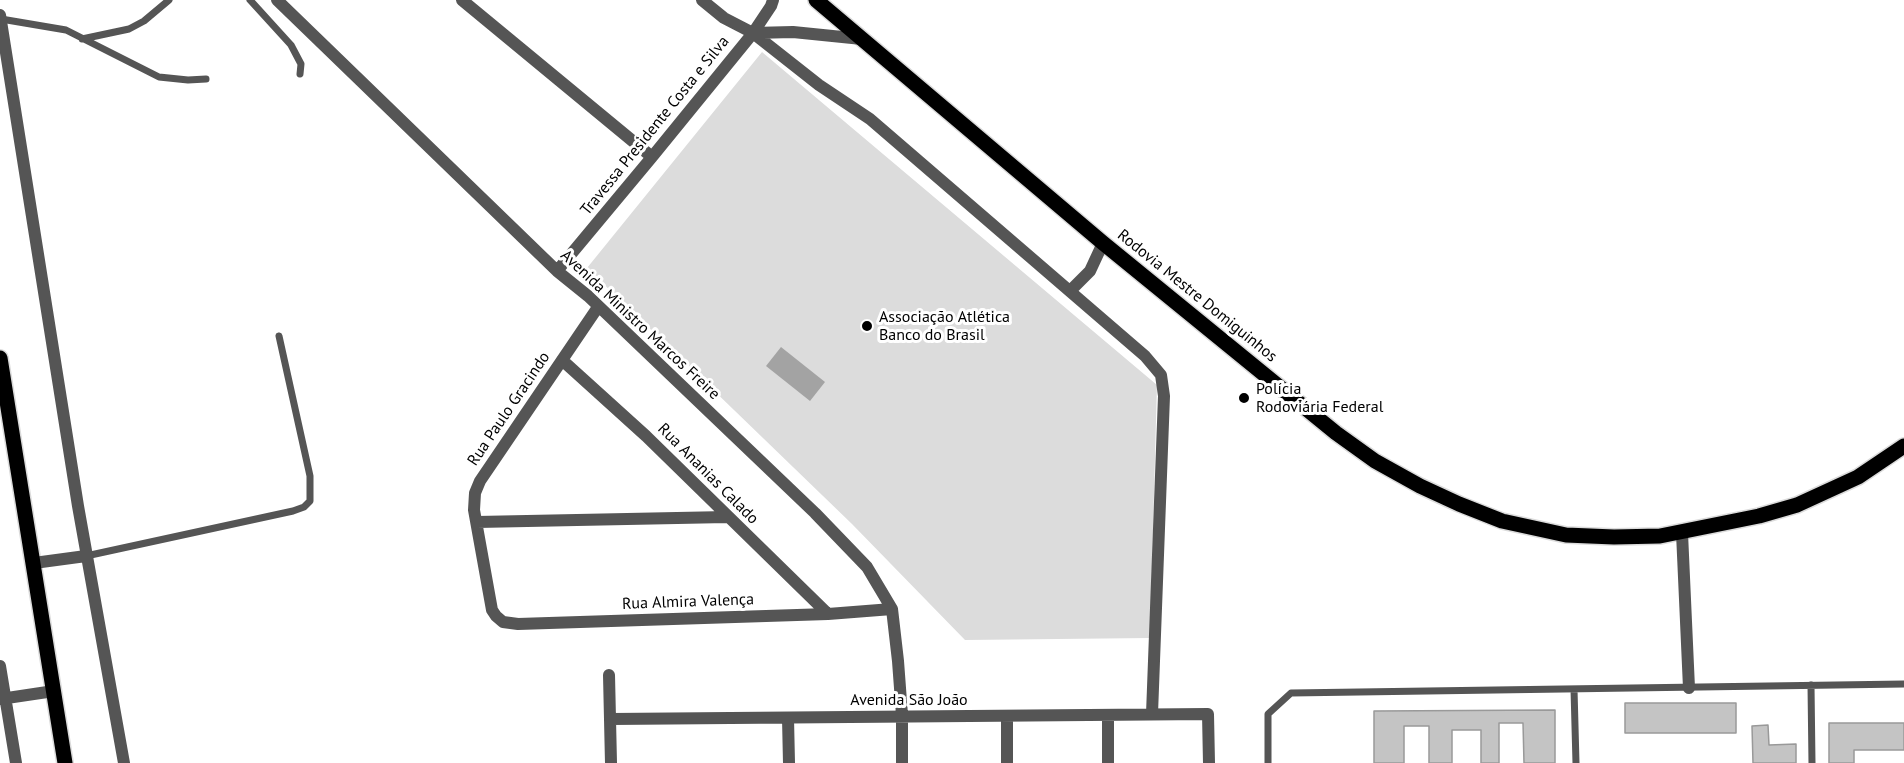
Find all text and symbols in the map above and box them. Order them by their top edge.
street label: Travessa Presidente Costa e Silva [577,33,733,219]
street label: Rodovia Mestre Domiguinhos [1113,226,1281,366]
street label: Avenida Ministro Marcos Freire [556,246,724,404]
place label: Associação Atlética Banco do Brasil [879,307,1010,345]
marker: Associação Atlética Banco do Brasil [860,319,874,333]
street label: Rua Paulo Gracindo [464,348,554,470]
place label: Polícia Rodoviária Federal [1256,379,1383,417]
marker: Polícia Rodoviária Federal [1237,391,1251,405]
street label: Rua Ananias Calado [654,420,762,528]
street label: Rua Almira Valença [622,590,754,614]
street label: Avenida São João [850,690,968,710]

